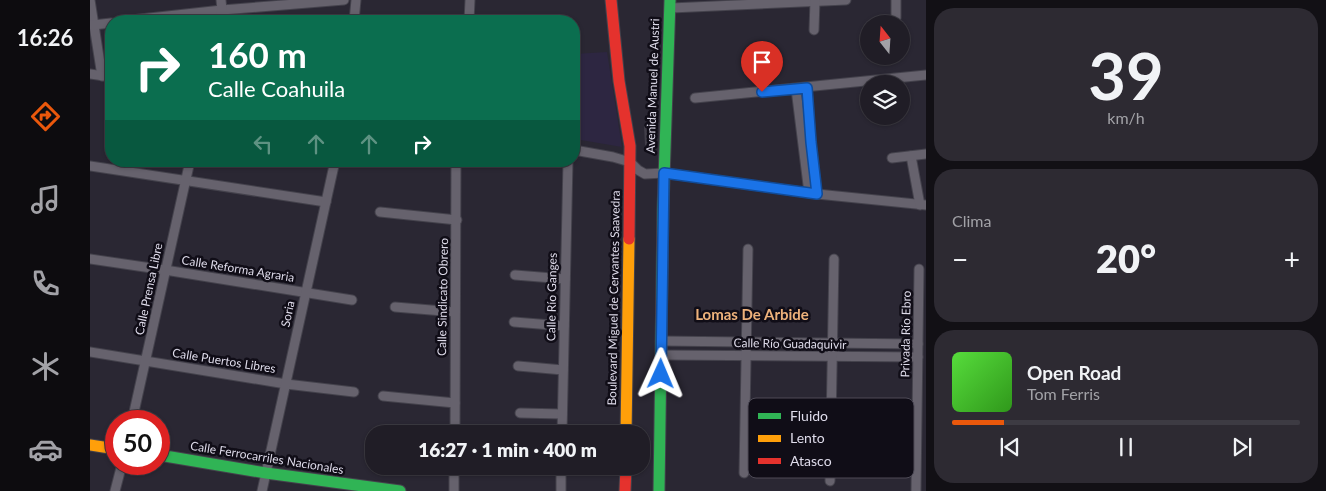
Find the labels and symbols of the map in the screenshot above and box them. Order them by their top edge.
north arrow [860,15,910,65]
street label: Avenida Manuel de Austri [643,18,662,154]
pin [741,41,783,92]
street label: Boulevard Miguel de Cervantes Saavedra [604,190,623,406]
street label: Calle Sindicato Obrero [434,238,451,356]
street label: Calle Prensa Libre [131,241,166,336]
street label: Calle Reforma Agraria [181,252,296,285]
street label: Calle Río Ganges [543,253,560,341]
street label: Privada Río Ebro [897,290,914,378]
street label: Soria [277,299,298,328]
district label: Lomas De Arbide [695,305,809,323]
street label: Calle Río Guadaquivir [733,335,847,352]
street label: Calle Puertos Libres [171,345,277,376]
position arrow [634,347,686,399]
legend [748,398,914,478]
text: Fluido [790,407,828,424]
speed limit sign: 50 [105,410,170,475]
text: Lento [790,429,825,446]
street label: Calle Ferrocarriles Nacionales [189,438,345,477]
text: Atasco [790,452,832,469]

